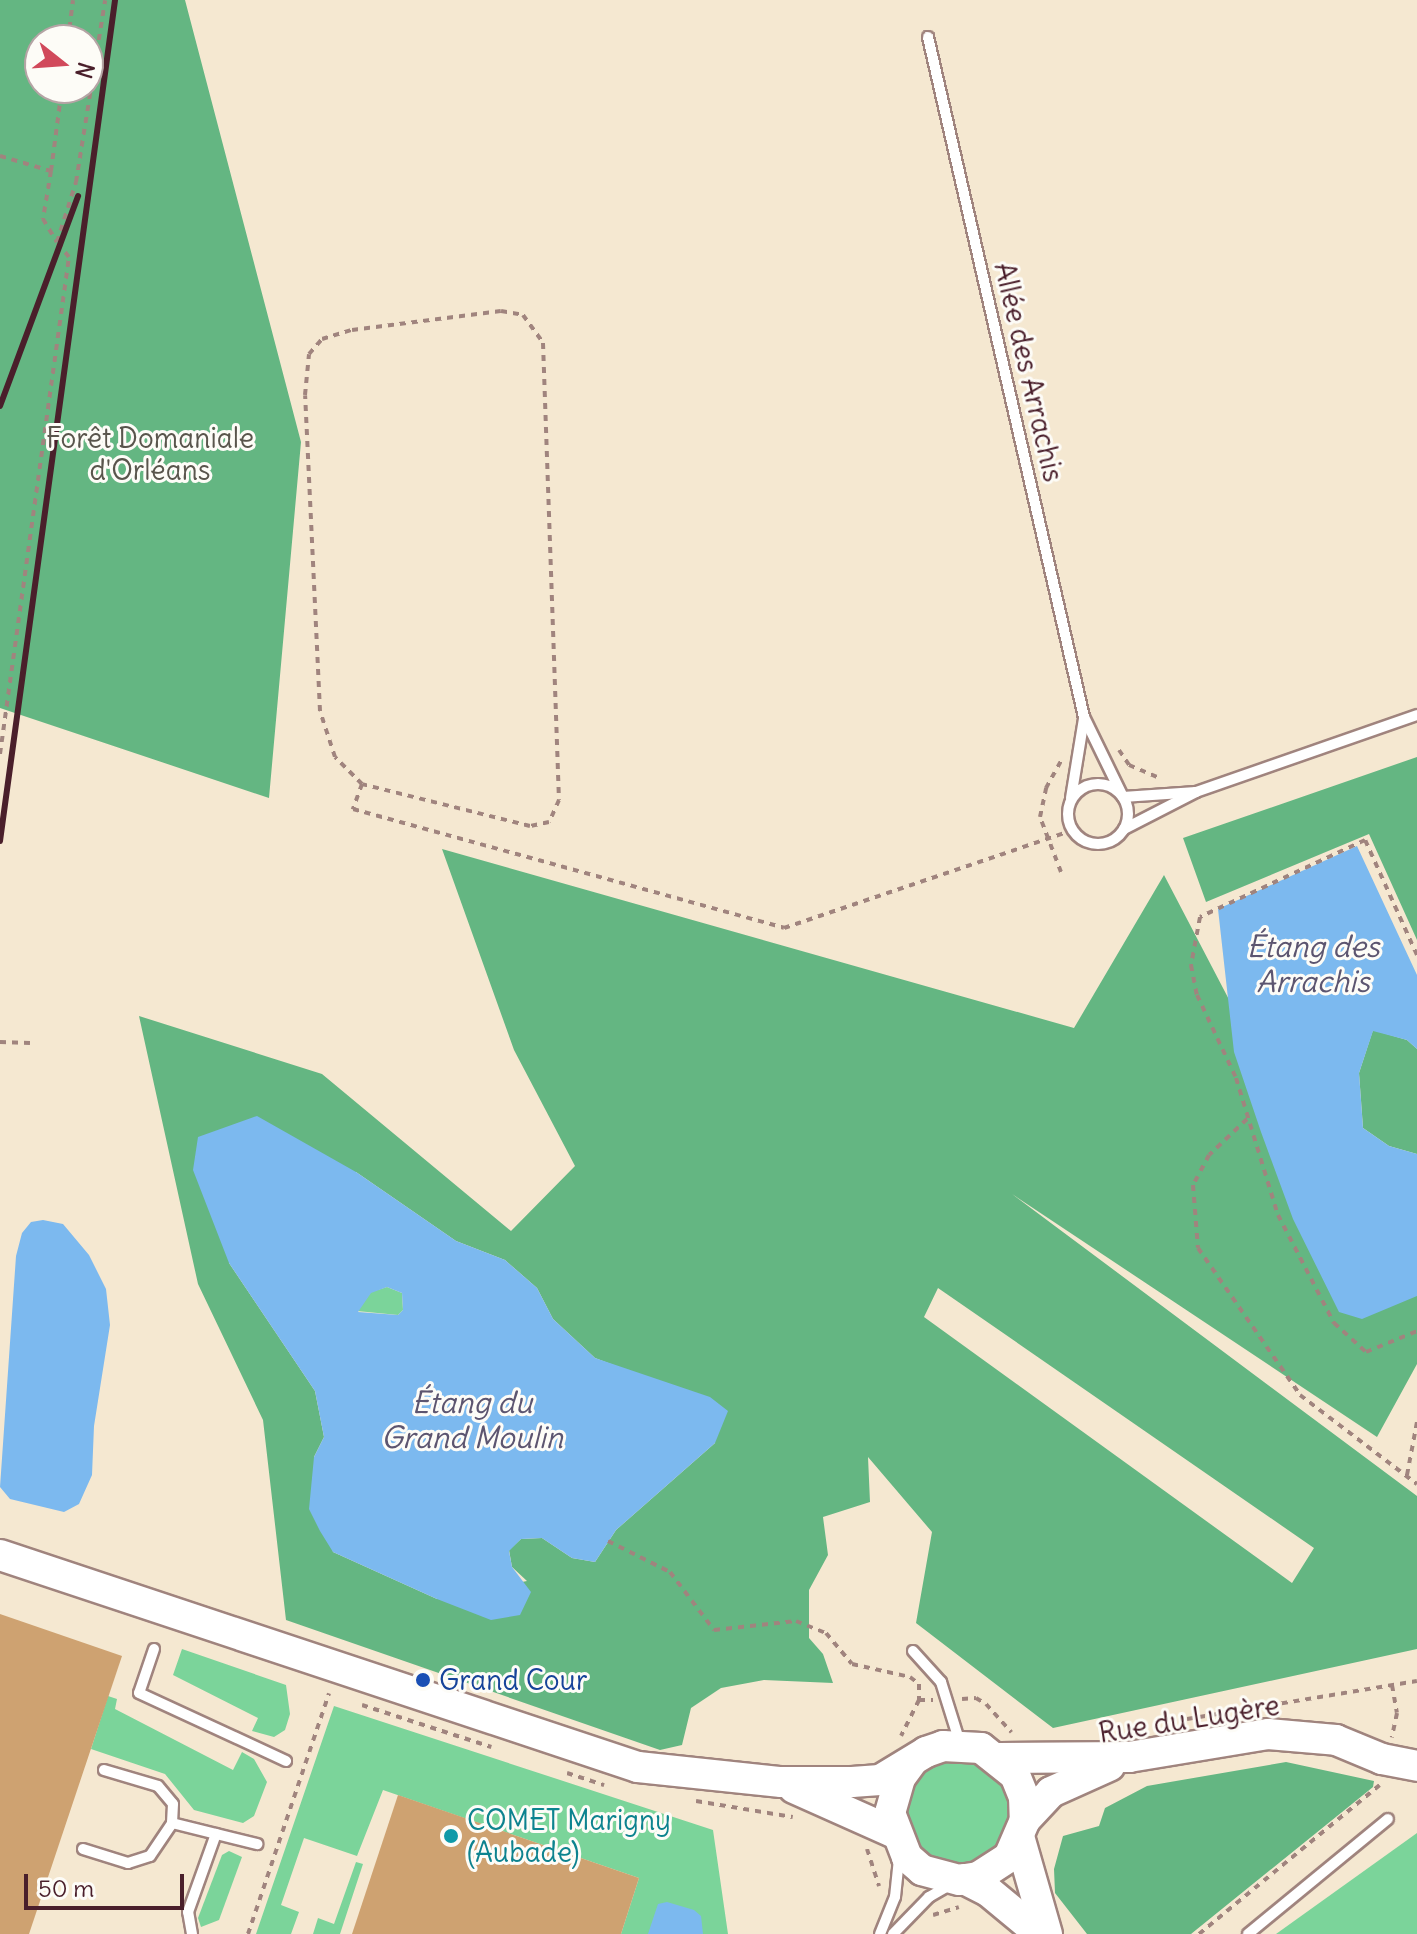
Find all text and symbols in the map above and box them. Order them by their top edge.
north arrow [24,24,104,104]
text: N [69,59,101,82]
street label: Allée des Arrachis [987,259,1071,485]
park label: Forêt Domaniale d'Orléans [46,421,254,487]
water label: Étang des Arrachis [1246,928,1380,998]
water label: Étang du Grand Moulin [381,1384,563,1454]
place label: Grand Cour [439,1663,587,1697]
marker: Grand Cour [414,1671,432,1689]
street label: Rue du Lugère [1096,1688,1282,1750]
place label: COMET Marigny (Aubade) [467,1803,671,1869]
marker: COMET Marigny (Aubade) [442,1827,460,1845]
scale bar [28,1858,188,1908]
text: 50 m [38,1873,94,1903]

